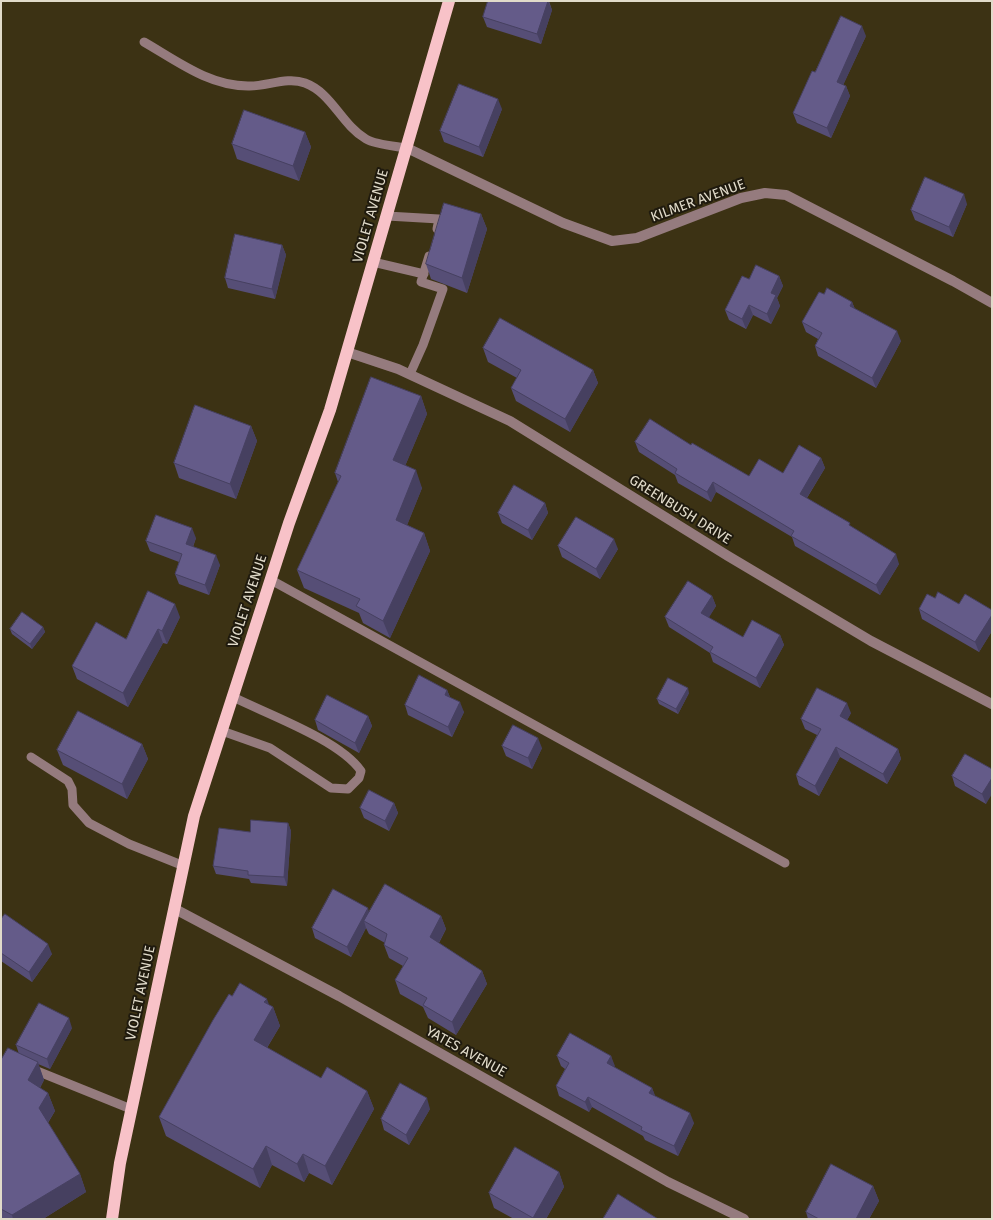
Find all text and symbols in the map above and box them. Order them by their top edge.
street label: VIOLET AVENUE [350,167,392,265]
street label: KILMER AVENUE [649,176,747,226]
street label: GREENBUSH DRIVE [626,472,734,548]
street label: VIOLET AVENUE [225,553,271,649]
street label: VIOLET AVENUE [123,944,159,1042]
street label: YATES AVENUE [423,1023,509,1081]

